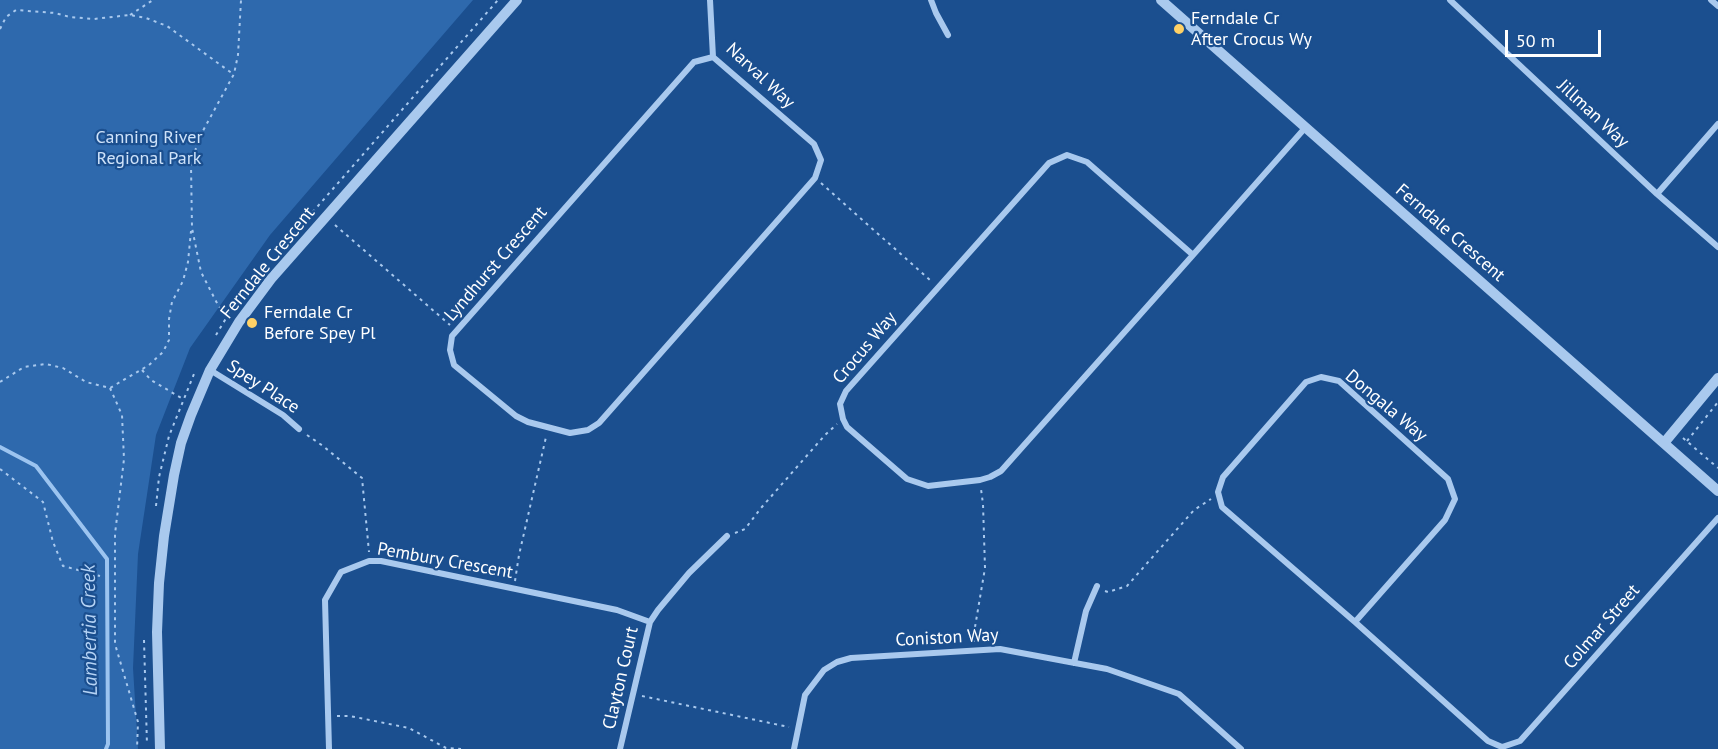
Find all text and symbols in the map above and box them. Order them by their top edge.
place label: Ferndale Cr After Crocus Wy [1191,8,1312,50]
scale bar [1508,18,1604,56]
marker: Ferndale Cr After Crocus Wy [1172,22,1186,36]
text: 50 m [1516,29,1555,52]
street label: Narval Way [721,39,799,113]
street label: Jillman Way [1553,75,1633,153]
park label: Canning River Regional Park [95,127,203,170]
street label: Ferndale Crescent [1391,180,1509,286]
street label: Lyndhurst Crescent [440,202,552,326]
street label: Ferndale Crescent [216,203,320,323]
place label: Ferndale Cr Before Spey Pl [264,302,375,344]
street label: Crocus Way [829,308,901,388]
marker: Ferndale Cr Before Spey Pl [245,316,259,330]
street label: Spey Place [223,356,303,418]
street label: Dongala Way [1341,365,1431,447]
street label: Pembury Crescent [375,538,515,584]
water label: Lambertia Creek [77,564,103,696]
street label: Colmar Street [1559,580,1645,674]
street label: Clayton Court [599,625,643,731]
street label: Coniston Way [895,625,999,651]

